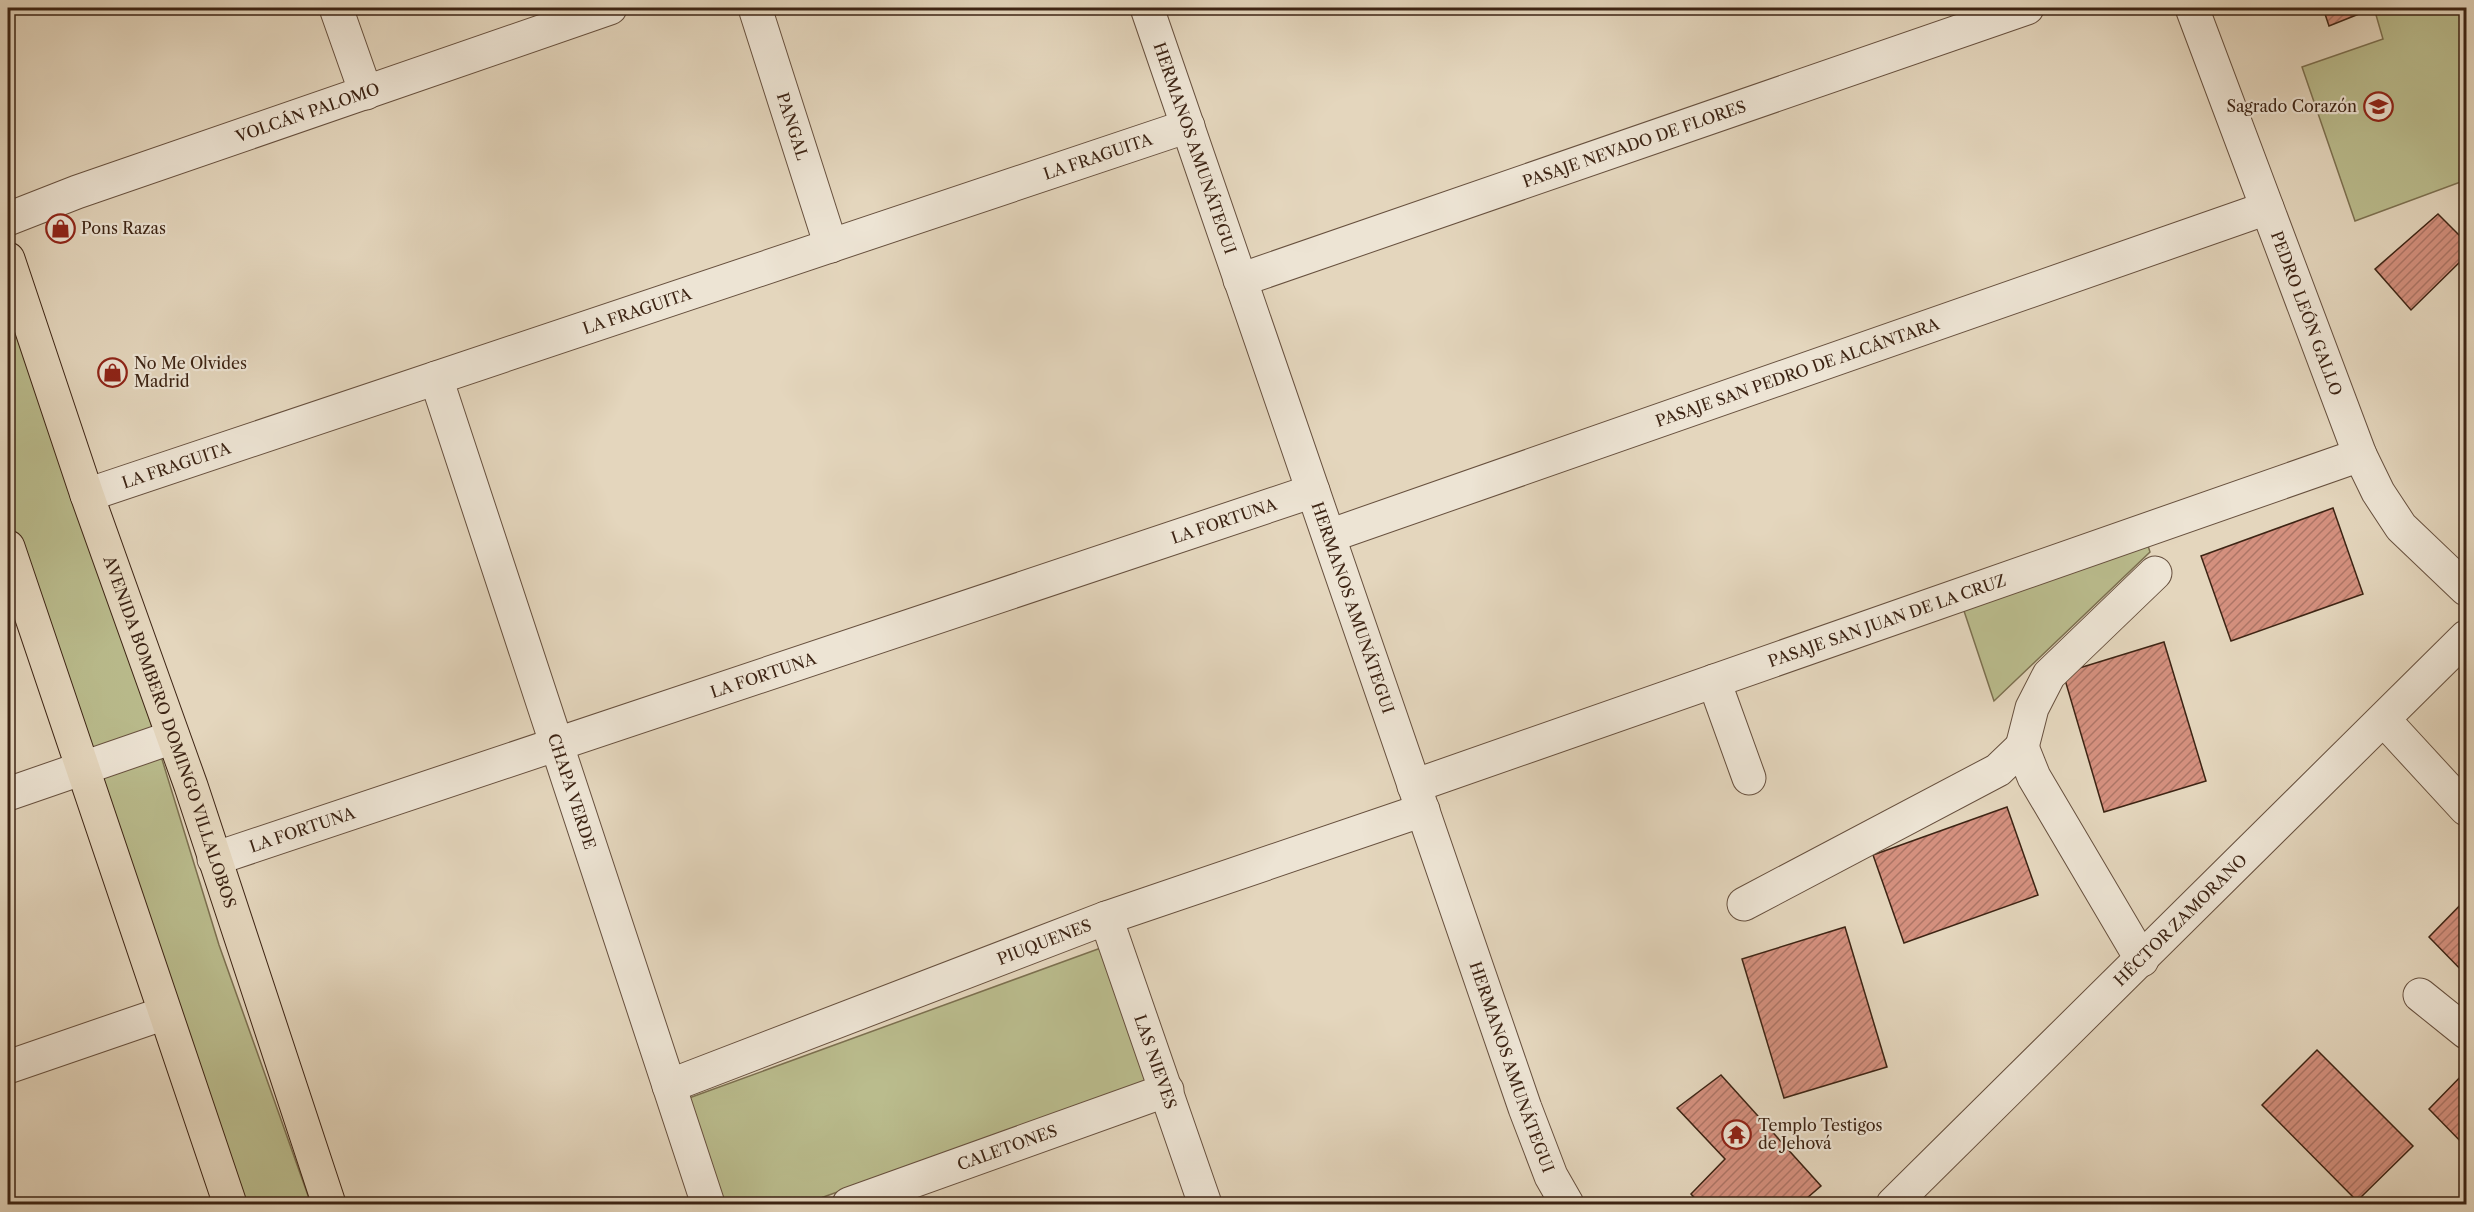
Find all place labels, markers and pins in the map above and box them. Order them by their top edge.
school or university icon: Sagrado Corazón [2362,90,2394,122]
place label: Sagrado Corazón [2226,96,2357,116]
shop icon: Pons Razas [44,212,76,244]
place label: Pons Razas [81,218,166,238]
place label: No Me Olvides Madrid [134,353,247,391]
shop icon: No Me Olvides Madrid [97,356,129,388]
place label: Templo Testigos de Jehová [1758,1115,1883,1153]
temple icon: Templo Testigos de Jehová [1721,1118,1753,1150]

